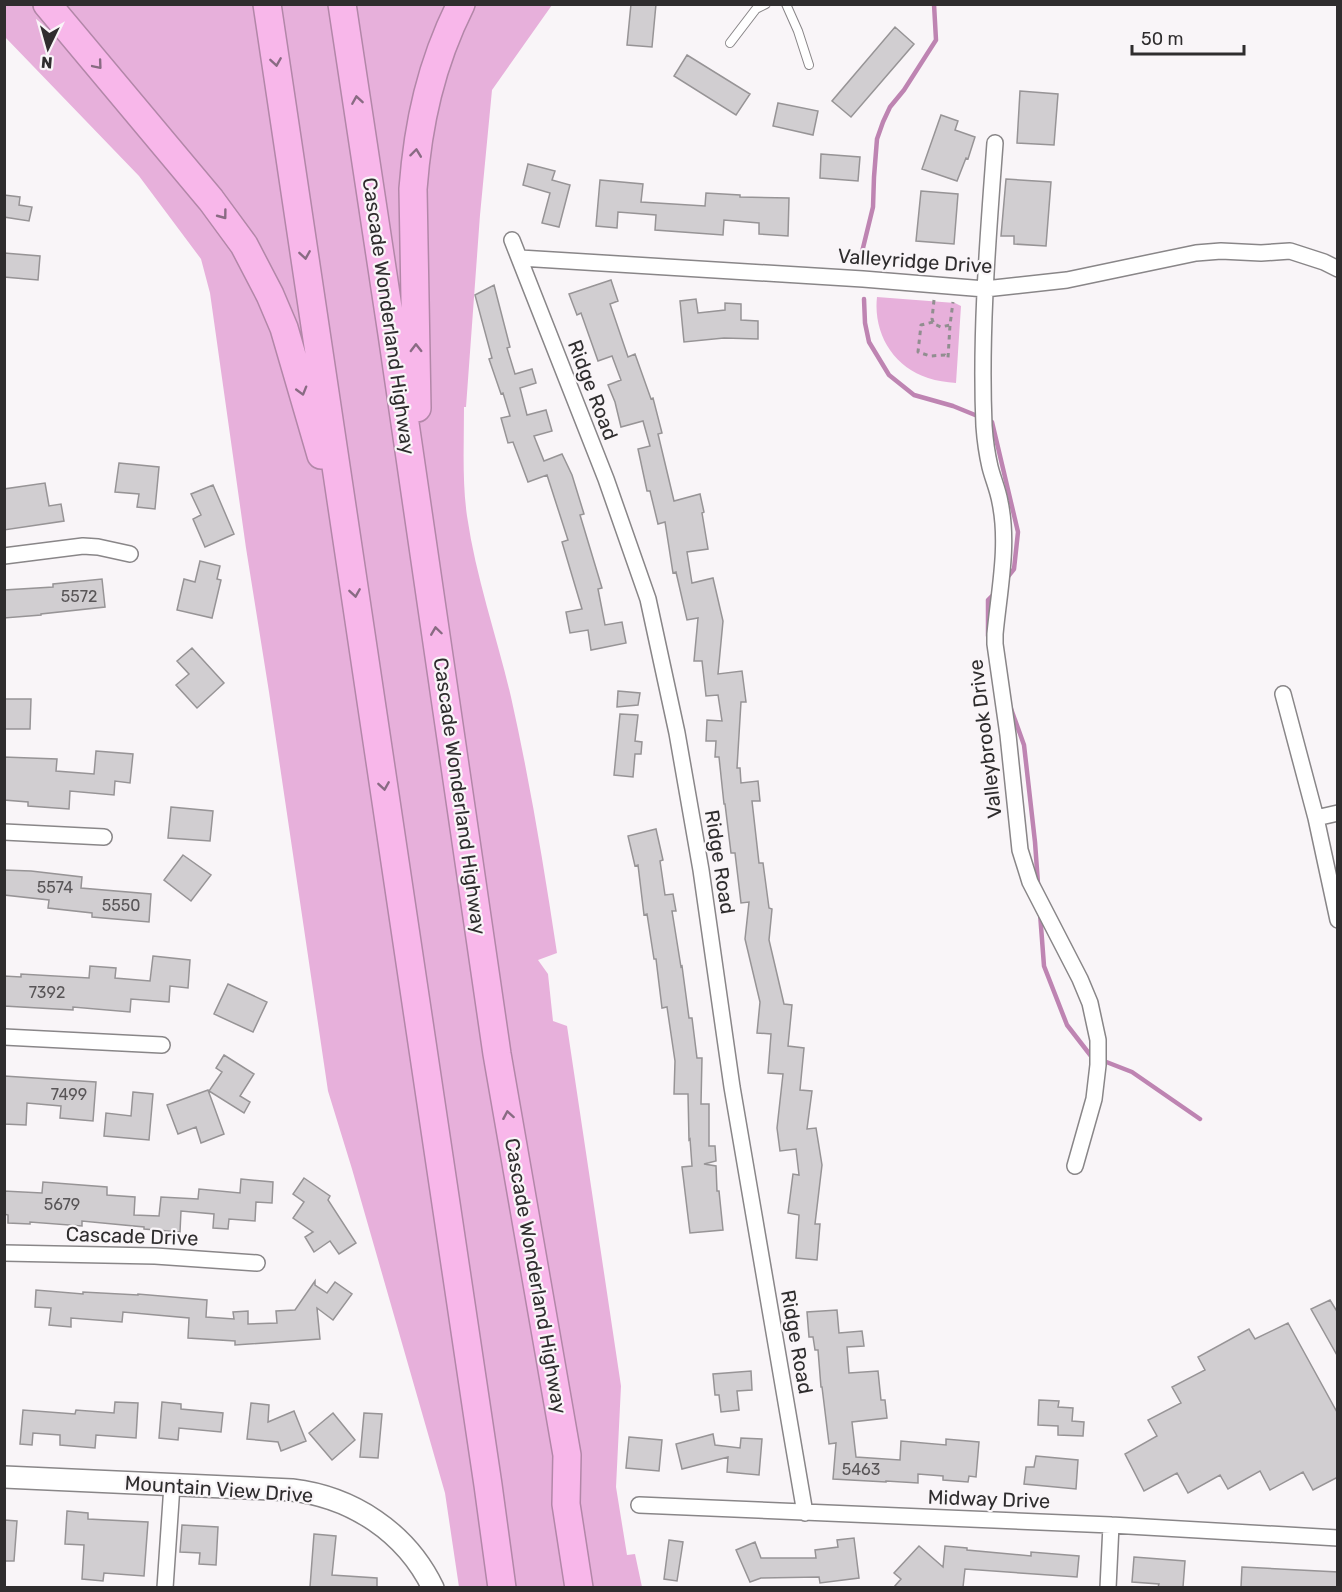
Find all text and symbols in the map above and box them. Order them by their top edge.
north arrow [18,18,78,78]
scale bar [1132,18,1244,56]
text: 50 m [1141,28,1184,50]
text: N [40,52,53,72]
one-way arrow [91,58,102,69]
one-way arrow [269,58,281,67]
one-way arrow [351,96,363,105]
one-way arrow [410,148,422,158]
street label: Cascade Wonderland Highway [358,176,420,456]
one-way arrow [216,208,227,219]
street label: Valleyridge Drive [837,244,993,278]
one-way arrow [298,251,310,260]
street label: Ridge Road [563,337,623,443]
one-way arrow [410,343,422,352]
one-way arrow [295,386,308,396]
house number: 5572 [61,587,97,606]
one-way arrow [348,589,360,598]
one-way arrow [430,627,442,636]
street label: Cascade Wonderland Highway [429,656,491,936]
street label: Valleybrook Drive [963,658,1007,820]
one-way arrow [377,782,389,791]
street label: Ridge Road [700,808,740,916]
house number: 5574 [37,878,73,897]
house number: 5550 [102,896,140,915]
house number: 7392 [29,983,65,1002]
house number: 7499 [51,1085,87,1104]
one-way arrow [502,1110,515,1120]
street label: Cascade Wonderland Highway [500,1136,572,1416]
house number: 5679 [44,1195,80,1214]
street label: Cascade Drive [65,1222,199,1250]
street label: Ridge Road [776,1288,818,1396]
house number: 5463 [842,1460,880,1479]
street label: Mountain View Drive [124,1470,314,1508]
street label: Midway Drive [927,1485,1051,1513]

